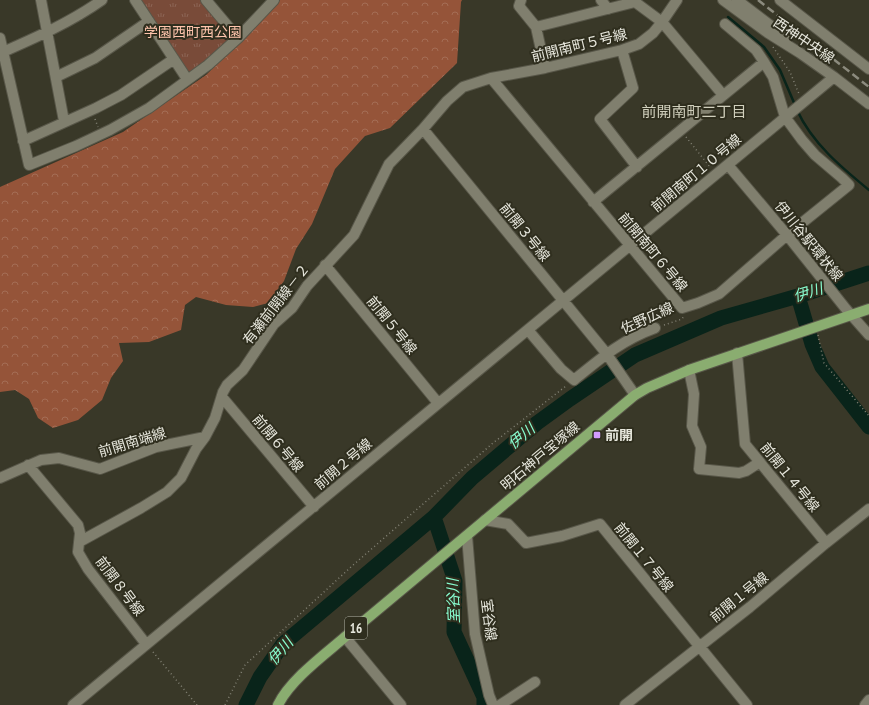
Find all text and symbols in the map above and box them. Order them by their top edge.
street label: 西神中央線 [770,13,838,67]
park label: 学園西町西公園 [144,23,242,41]
street label: 前開南町５号線 [529,24,629,66]
district label: 前開南町二丁目 [641,102,747,121]
street label: 前開南町１０号線 [647,130,745,216]
street label: 伊川谷駅環状線 [771,197,847,285]
street label: 前開３号線 [496,199,554,265]
street label: 前開南町６号線 [615,209,691,295]
street label: 有瀬前開線－２ [239,260,313,348]
water label: 伊川 [791,278,827,305]
street label: 前開５号線 [363,292,421,358]
street label: 佐野広線 [618,298,676,338]
street label: 前開６号線 [249,410,307,476]
street label: 明石神戸宝塚線 [497,418,583,494]
water label: 伊川 [503,418,540,453]
street label: 前開南端線 [96,423,168,461]
place label: 前開 [605,426,633,444]
marker: 前開 [592,430,602,440]
street label: 前開２号線 [310,435,376,493]
street label: 前開１４号線 [757,439,823,515]
street label: 前開１７号線 [611,519,677,595]
street label: 前開８号線 [92,553,148,619]
street label: 前開１号線 [706,568,772,626]
water label: 室谷川 [443,576,463,624]
street label: 室谷線 [478,598,500,642]
road number: 16 [345,617,367,639]
water label: 伊川 [263,632,298,669]

